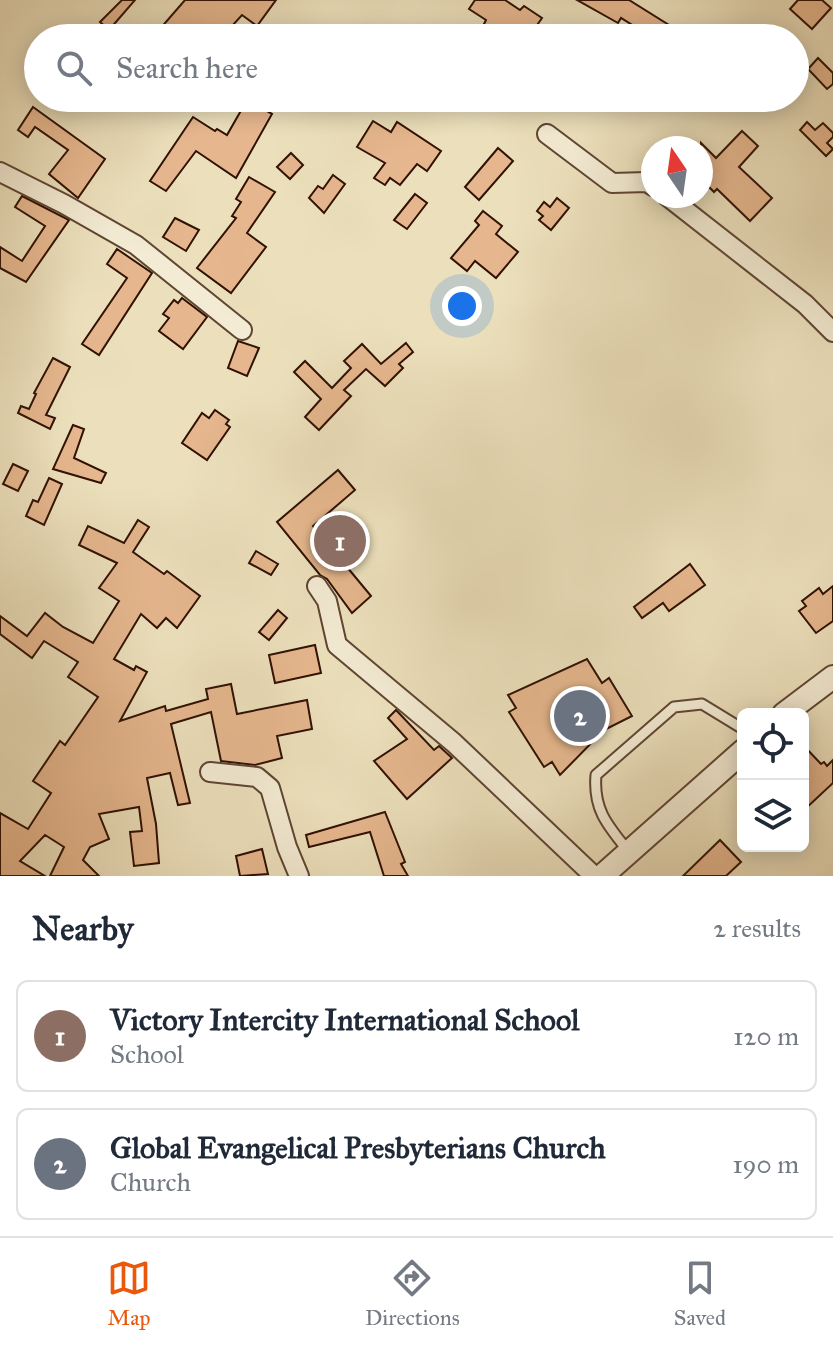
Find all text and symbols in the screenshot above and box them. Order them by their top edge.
search box [24,24,809,112]
icon: search [52,46,96,90]
text: Search here [116,50,258,86]
north arrow [641,136,713,208]
your location [442,286,482,326]
pin: 1 [314,511,366,571]
pin: 2 [554,686,606,746]
map controls [737,708,809,852]
button: locate [737,708,809,780]
button: layers [737,780,809,852]
text: Nearby [32,908,134,949]
text: 2 results [713,912,801,944]
text: Victory Intercity International School [110,1002,579,1038]
text: 1 [55,1020,65,1052]
text: 120 m [733,1020,799,1052]
text: School [110,1038,184,1070]
text: Global Evangelical Presbyterians Church [110,1130,606,1166]
text: 2 [54,1148,66,1180]
text: 190 m [732,1148,799,1180]
text: Church [110,1166,191,1198]
tab: Map [107,1256,151,1331]
tab: Directions [365,1256,460,1331]
tab: Saved [674,1256,726,1331]

